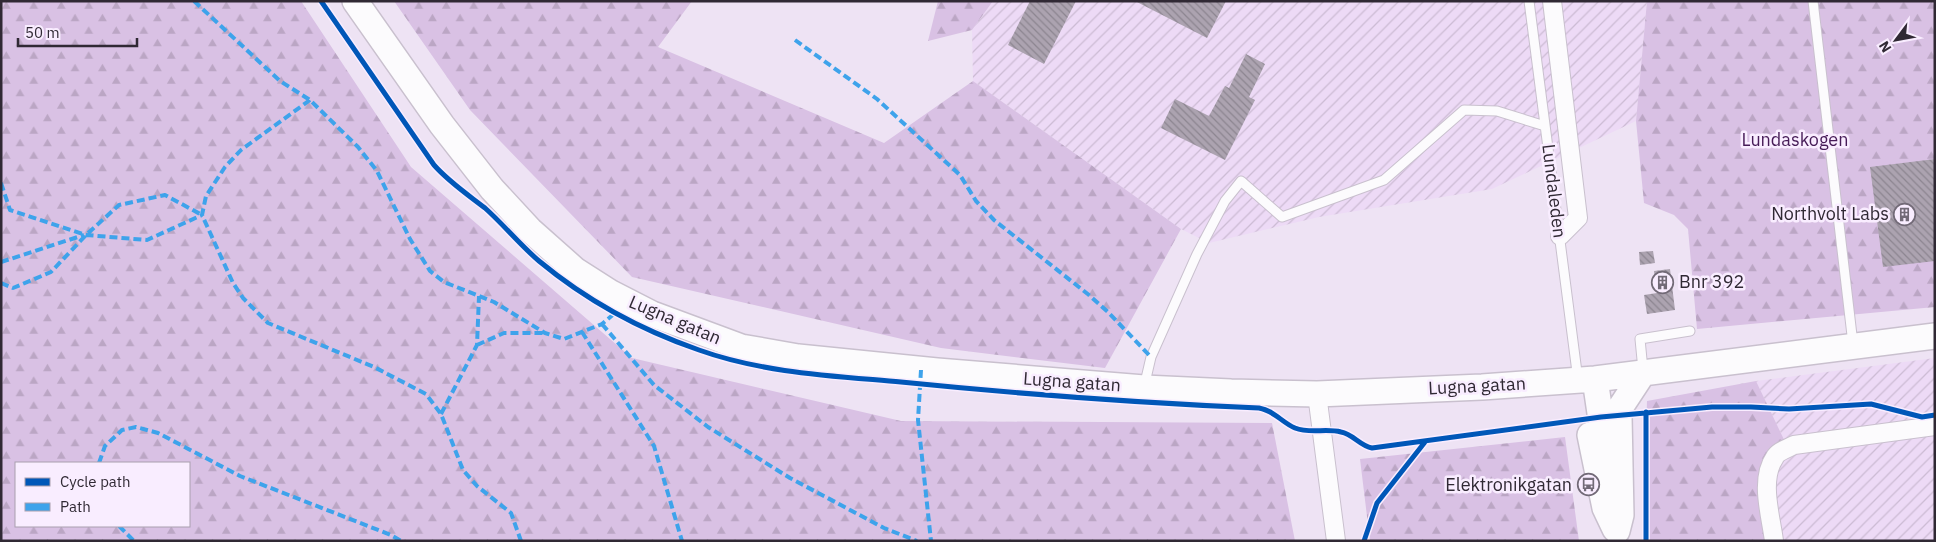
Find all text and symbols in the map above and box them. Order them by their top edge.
scale bar [18,15,136,47]
north arrow [1871,15,1921,65]
text: 50 m [25,23,60,42]
text: N [1875,38,1895,56]
park label: Lundaskogen [1742,128,1848,151]
street label: Lundaleden [1537,143,1572,239]
place label: Northvolt Labs [1771,202,1889,225]
building icon: Northvolt Labs [1893,202,1917,226]
building icon: Bnr 392 [1651,270,1675,294]
place label: Bnr 392 [1679,270,1744,293]
street label: Lugna gatan [626,290,725,349]
street label: Lugna gatan [1022,367,1122,396]
street label: Lugna gatan [1428,371,1526,400]
legend [15,462,190,527]
text: Cycle path [60,472,131,491]
place label: Elektronikgatan [1445,473,1572,496]
bus stop icon: Elektronikgatan [1576,473,1600,497]
text: Path [60,497,91,516]

